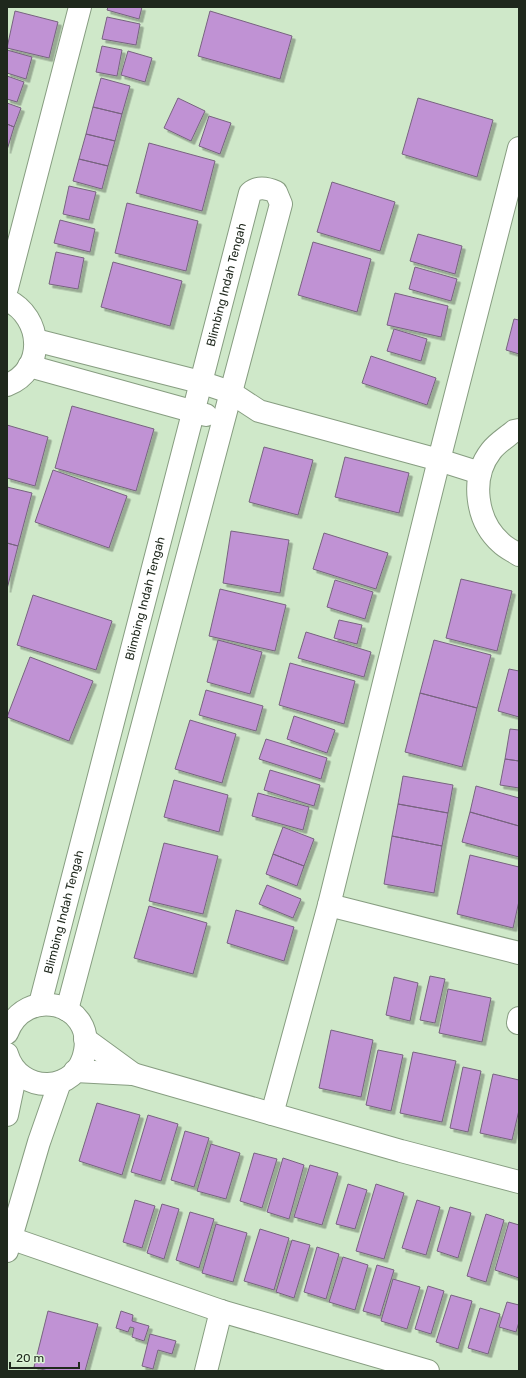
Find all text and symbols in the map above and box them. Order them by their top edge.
street label: Blimbing Indah Tengah [204,221,249,348]
street label: Blimbing Indah Tengah [122,535,168,662]
street label: Blimbing Indah Tengah [41,849,87,975]
scale bar [10,1344,79,1370]
text: 20 m [16,1351,44,1365]

